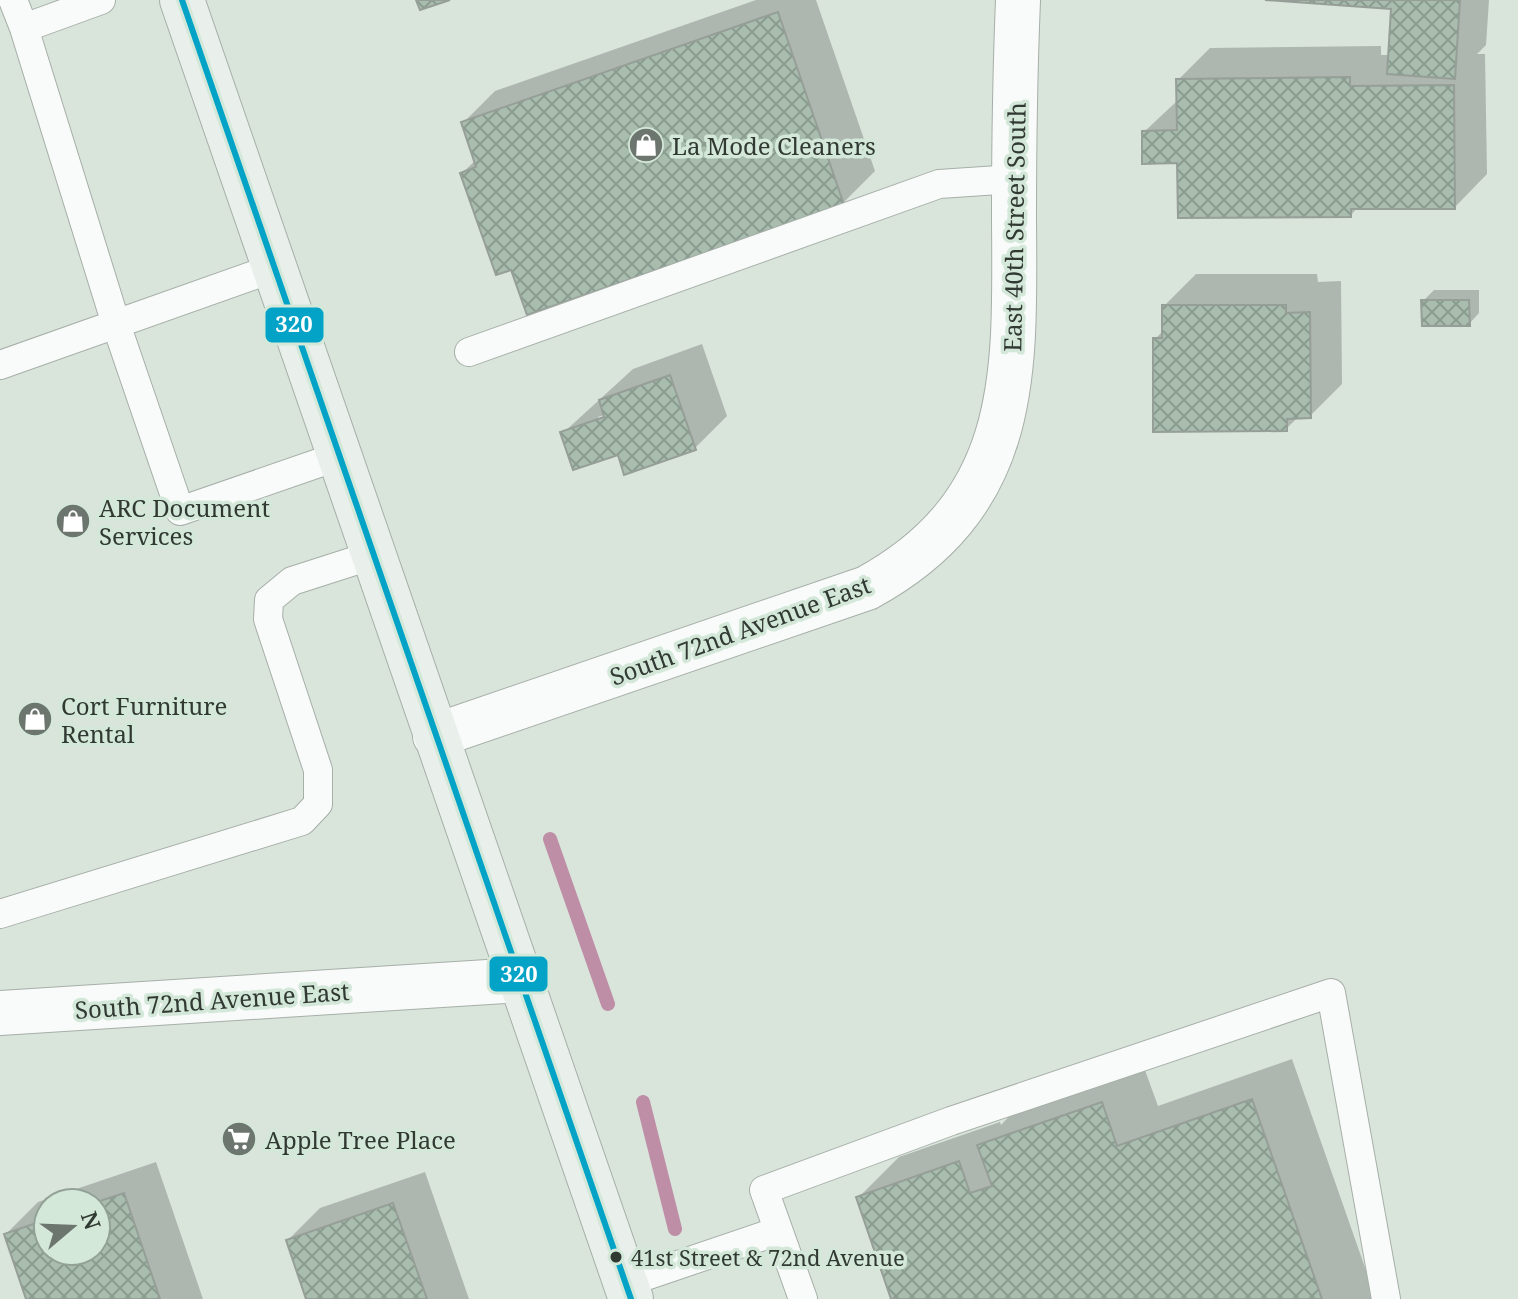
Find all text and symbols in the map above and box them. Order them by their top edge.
street label: East 40th Street South [995,102,1033,352]
shop icon: La Mode Cleaners [627,126,665,164]
place label: La Mode Cleaners [672,129,876,162]
line badge: 320 [264,306,325,344]
text: 320 [275,308,313,338]
place label: ARC Document Services [99,491,270,552]
shop icon: ARC Document Services [54,502,92,540]
street label: South 72nd Avenue East [605,567,875,693]
place label: Cort Furniture Rental [61,689,227,750]
shop icon: Cort Furniture Rental [16,700,54,738]
line badge: 320 [488,955,549,993]
text: 320 [500,958,538,988]
street label: South 72nd Avenue East [74,974,350,1026]
supermarket icon: Apple Tree Place [220,1120,258,1158]
place label: Apple Tree Place [265,1123,456,1156]
north arrow [32,1187,112,1267]
text: N [75,1207,109,1233]
place label: 41st Street & 72nd Avenue [631,1242,905,1272]
marker: 41st Street & 72nd Avenue [608,1249,624,1265]

